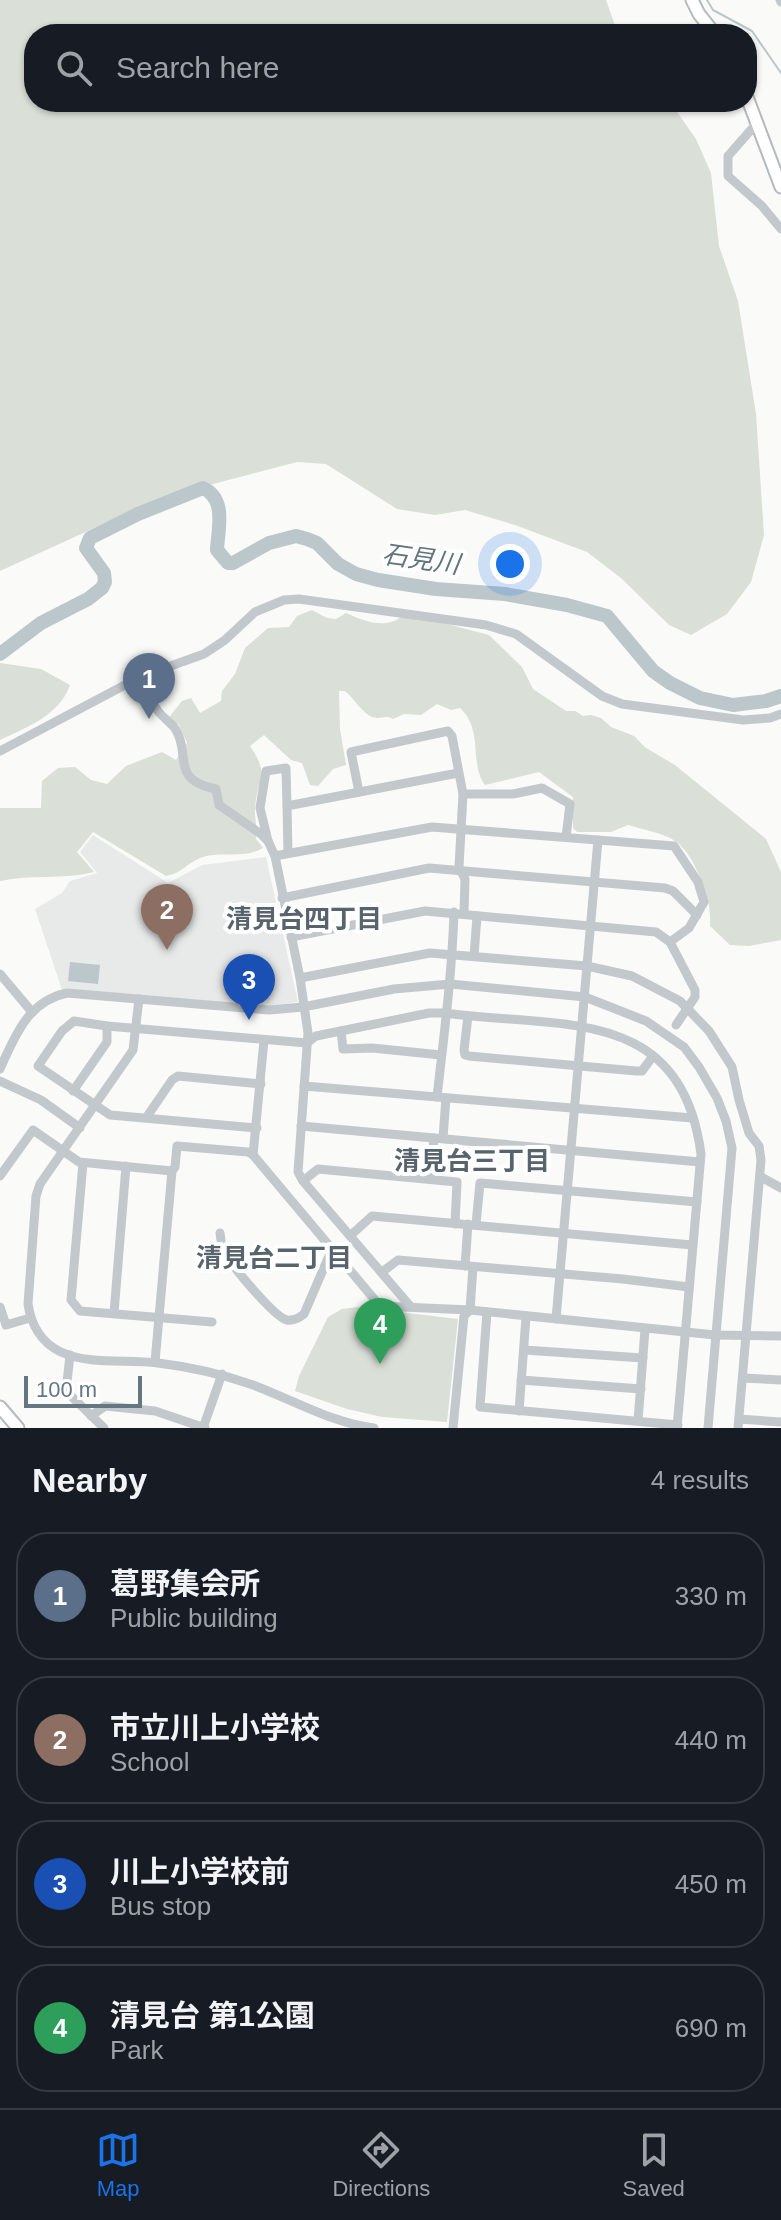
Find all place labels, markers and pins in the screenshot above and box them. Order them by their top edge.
pin: 1 [123,653,175,719]
pin: 2 [141,884,193,950]
pin: 3 [223,954,275,1020]
pin: 4 [354,1298,406,1364]

